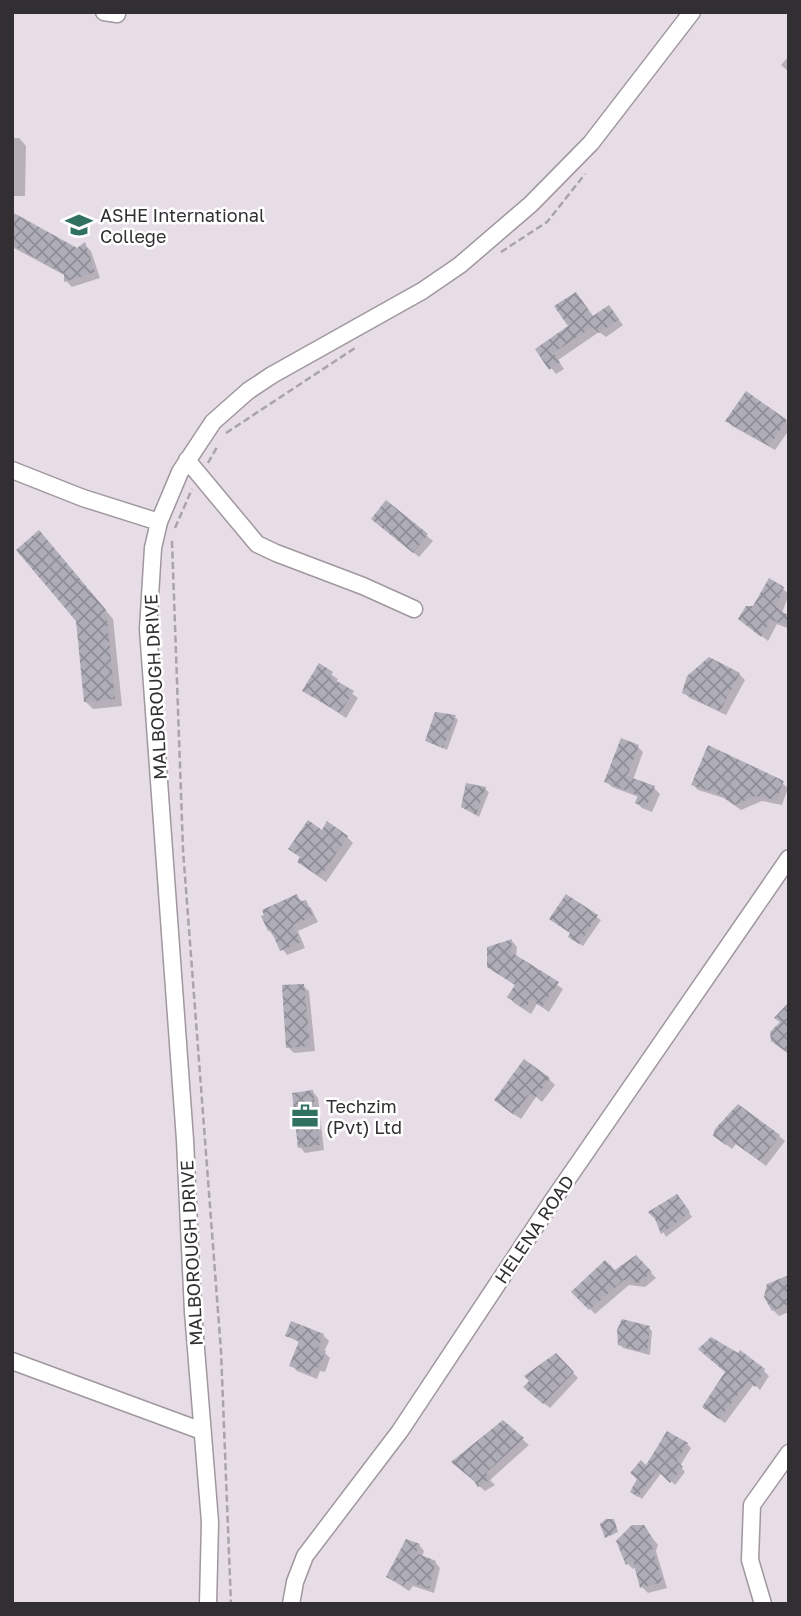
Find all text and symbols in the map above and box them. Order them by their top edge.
place label: ASHE International College [100,204,265,247]
school or university icon: ASHE International College [64,210,94,240]
street label: MALBOROUGH DRIVE [139,593,171,781]
place label: Techzim (Pvt) Ltd [326,1095,402,1138]
office icon: Techzim (Pvt) Ltd [290,1101,320,1131]
street label: MALBOROUGH DRIVE [175,1159,207,1347]
street label: HELENA ROAD [490,1171,578,1287]

